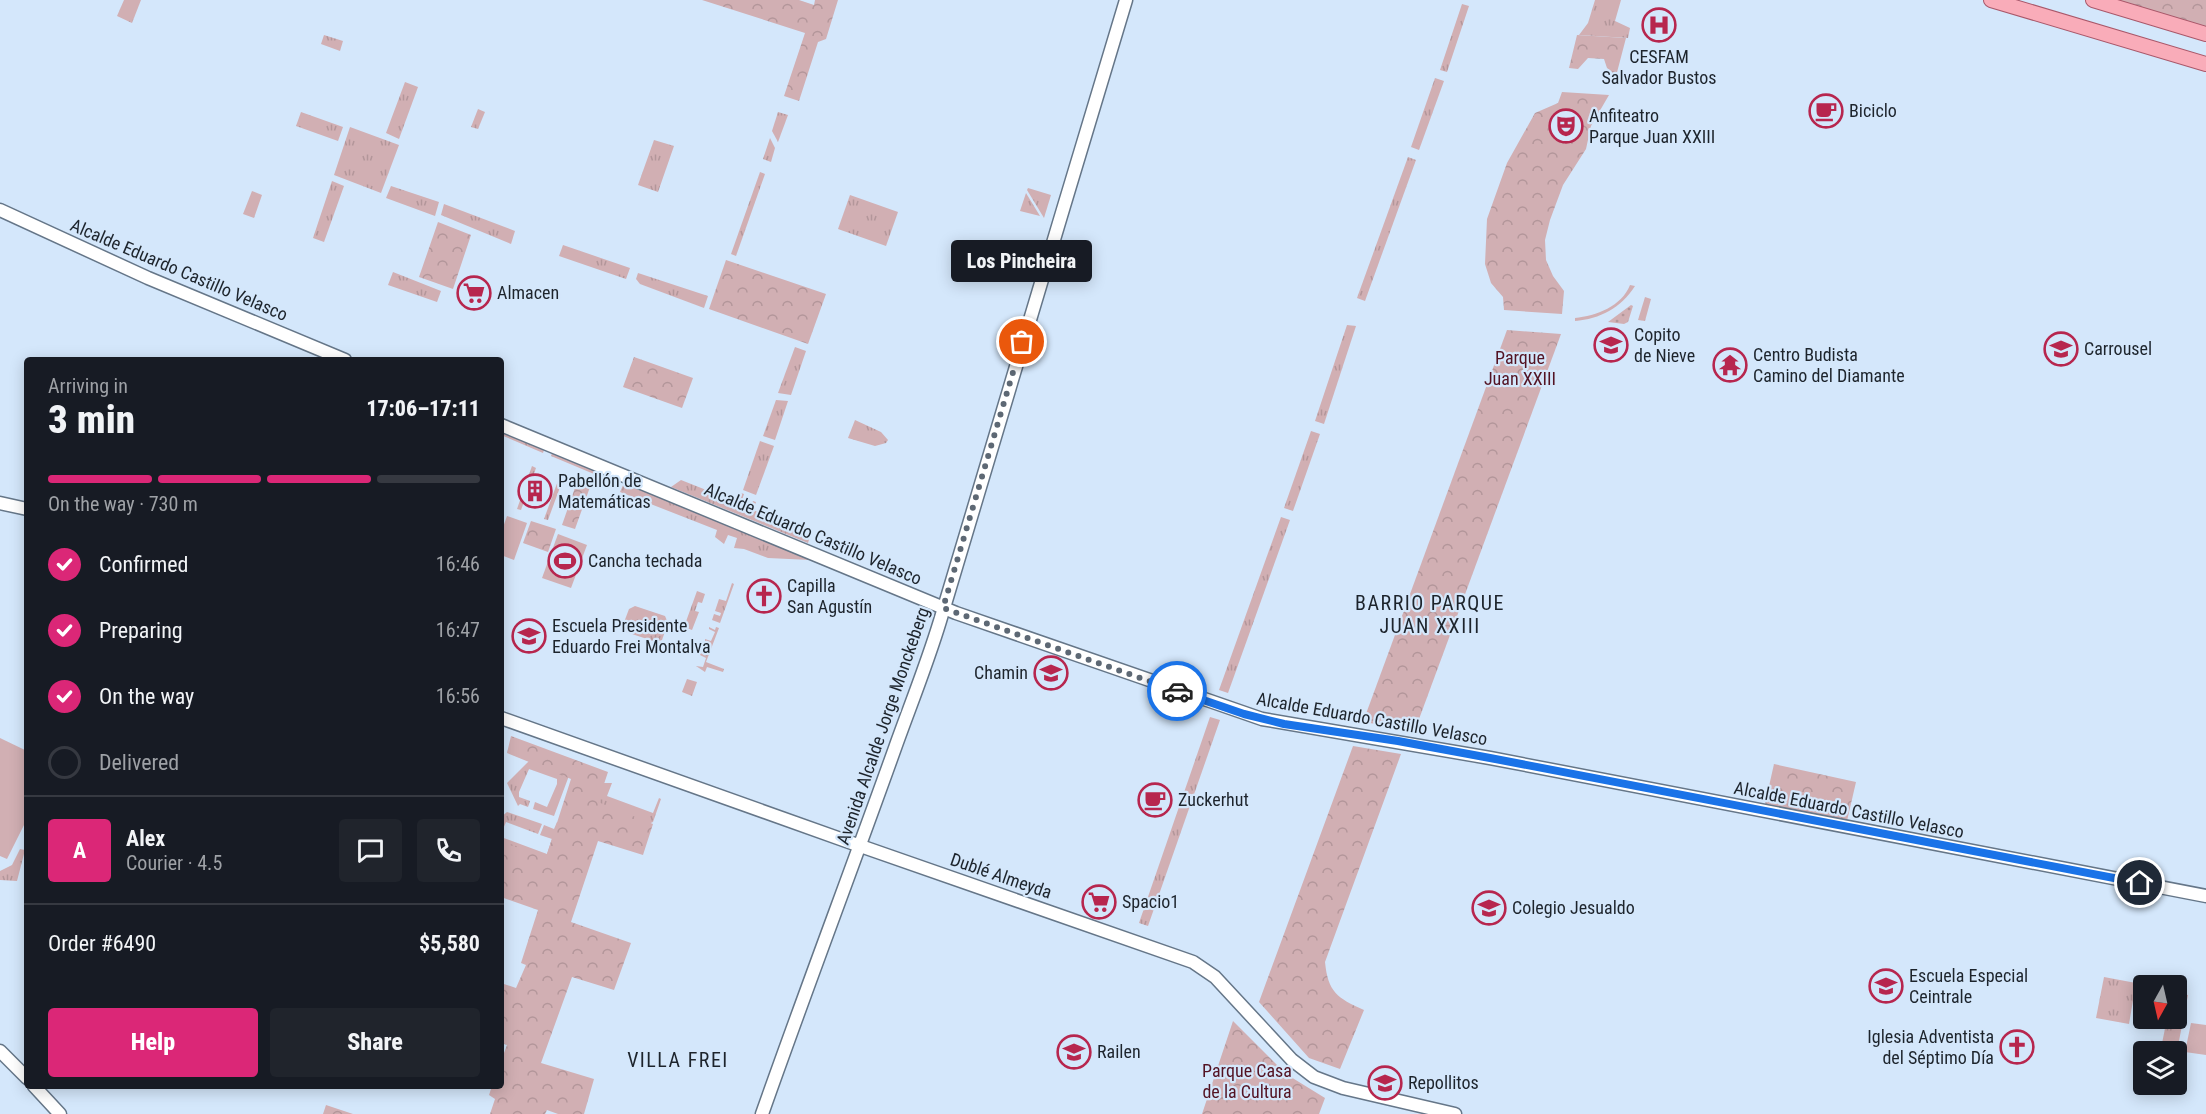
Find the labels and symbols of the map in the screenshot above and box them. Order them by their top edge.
hospital icon: CESFAM Salvador Bustos [1641,7,1677,43]
place label: CESFAM Salvador Bustos [1602,46,1717,88]
cafe icon: Biciclo [1808,93,1844,129]
place label: Biciclo [1849,100,1897,121]
place label: Anfiteatro Parque Juan XXIII [1589,105,1715,147]
theatre icon: Anfiteatro Parque Juan XXIII [1548,108,1584,144]
street label: Alcalde Eduardo Castillo Velasco [67,214,291,325]
callout: Los Pincheira [952,240,1092,282]
supermarket icon: Almacen [456,275,492,311]
place label: Almacen [497,282,559,303]
pin [996,316,1047,367]
place label: Copito de Nieve [1634,324,1695,366]
school or university icon: Copito de Nieve [1593,327,1629,363]
school or university icon: Carrousel [2043,331,2079,367]
place label: Carrousel [2084,338,2152,359]
place label: Centro Budista Camino del Diamante [1753,344,1905,386]
park label: Parque Juan XXIII [1484,347,1556,389]
temple icon: Centro Budista Camino del Diamante [1712,347,1748,383]
place label: Pabellón de Matemáticas [558,470,651,512]
building icon: Pabellón de Matemáticas [517,473,553,509]
street label: Alcalde Eduardo Castillo Velasco [701,478,925,589]
sports icon: Cancha techada [547,543,583,579]
place label: Cancha techada [588,550,702,571]
place label: Capilla San Agustín [787,575,872,617]
church icon: Capilla San Agustín [746,578,782,614]
district label: BARRIO PARQUE JUAN XXIII [1355,591,1505,638]
street label: Avenida Alcalde Jorge Monckeberg [832,604,933,847]
place label: Escuela Presidente Eduardo Frei Montalva [552,615,711,657]
school or university icon: Escuela Presidente Eduardo Frei Montalva [511,618,547,654]
school or university icon: Chamin [1033,655,1069,691]
courier [1147,661,1207,721]
place label: Chamin [974,662,1028,683]
street label: Alcalde Eduardo Castillo Velasco [1255,688,1489,749]
street label: Alcalde Eduardo Castillo Velasco [1732,777,1966,842]
cafe icon: Zuckerhut [1137,782,1173,818]
place label: Zuckerhut [1178,789,1249,810]
street label: Dublé Almeyda [948,848,1055,903]
pin [2114,857,2165,908]
supermarket icon: Spacio1 [1081,884,1117,920]
school or university icon: Colegio Jesualdo [1471,890,1507,926]
place label: Spacio1 [1122,891,1179,912]
place label: Colegio Jesualdo [1512,897,1635,918]
place label: Escuela Especial Ceintrale [1909,965,2028,1007]
school or university icon: Escuela Especial Ceintrale [1868,968,1904,1004]
north arrow [2133,975,2187,1029]
place label: Iglesia Adventista del Séptimo Día [1867,1026,1994,1068]
church icon: Iglesia Adventista del Séptimo Día [1999,1029,2035,1065]
school or university icon: Railen [1056,1034,1092,1070]
place label: Railen [1097,1041,1141,1062]
district label: VILLA FREI [627,1048,729,1072]
park label: Parque Casa de la Cultura [1202,1060,1292,1102]
school or university icon: Repollitos [1367,1065,1403,1101]
place label: Repollitos [1408,1072,1479,1093]

